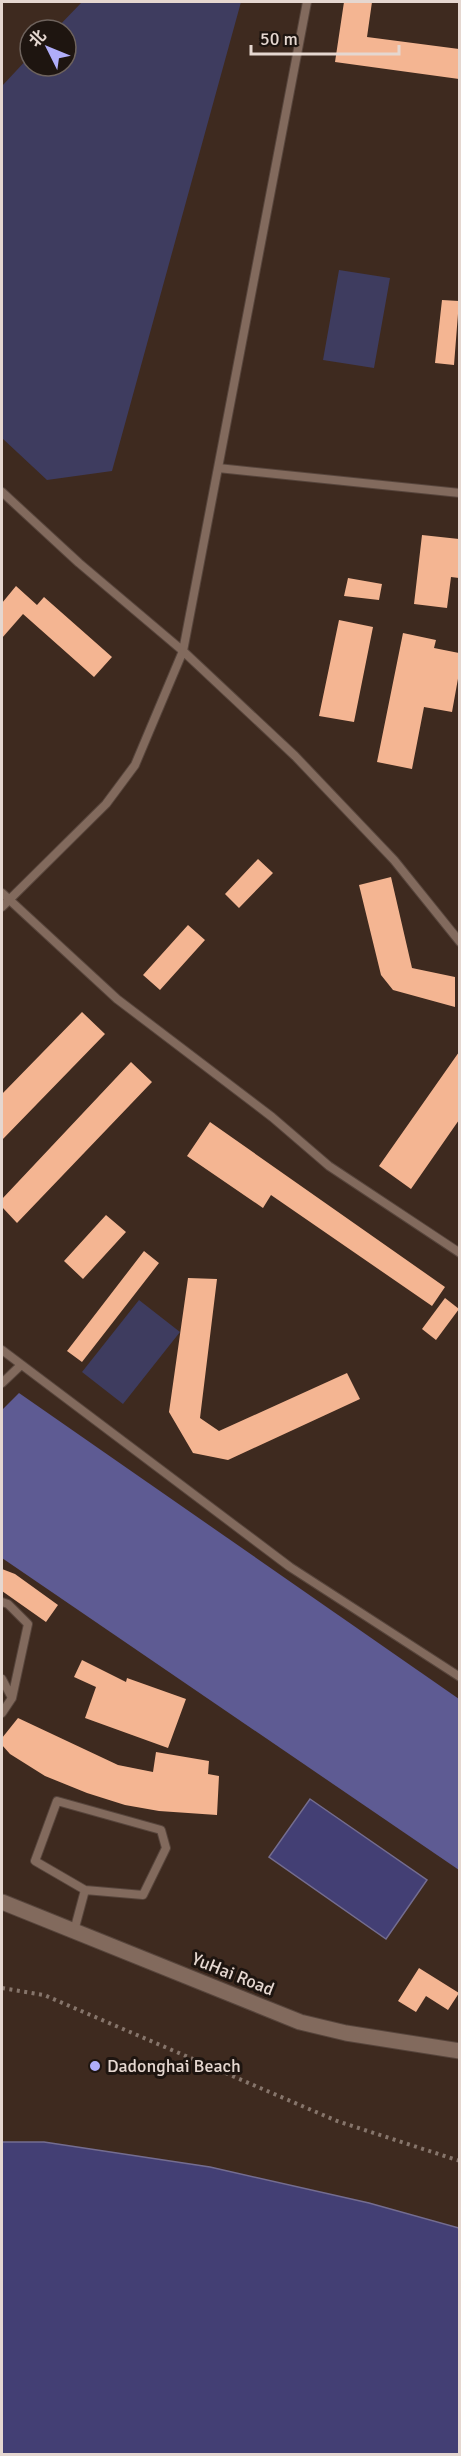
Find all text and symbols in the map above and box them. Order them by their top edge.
north arrow [18,18,78,78]
scale bar [251,18,400,56]
text: 北 [25,26,51,51]
text: 50 m [260,28,298,50]
street label: YuHai Road [189,1948,277,2000]
place label: Dadonghai Beach [107,2055,241,2077]
marker: Dadonghai Beach [88,2059,102,2073]

